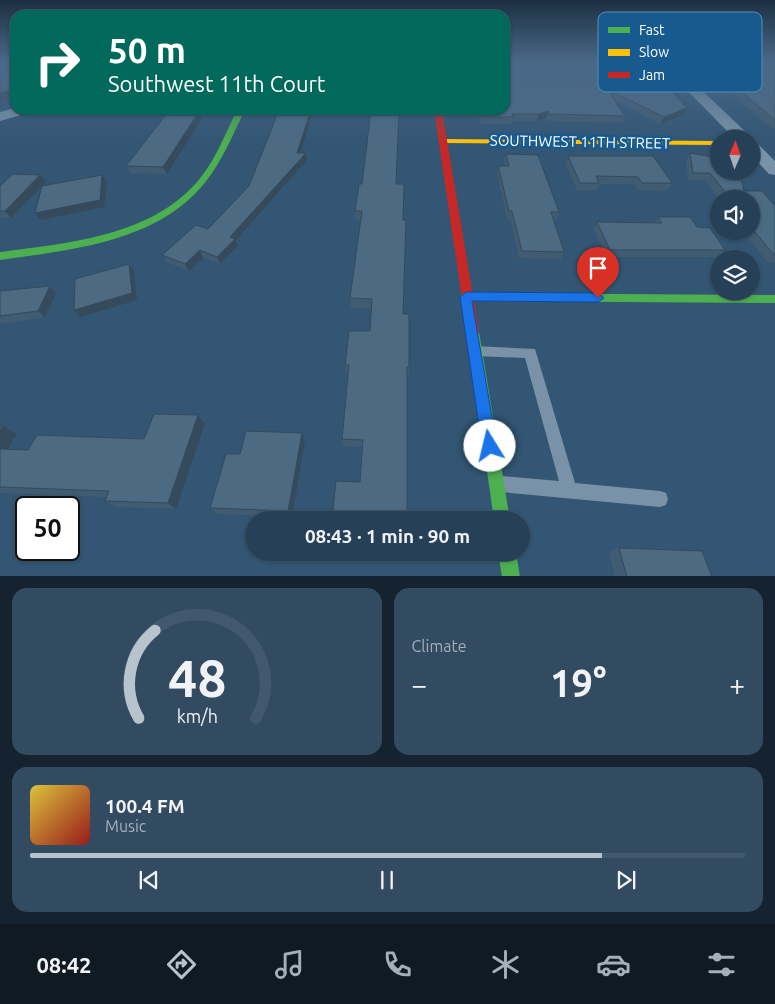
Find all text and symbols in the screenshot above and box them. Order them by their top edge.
legend [598,12,762,92]
text: Fast [639,22,665,38]
icon: right [25,30,90,95]
text: 50 m [108,30,186,70]
text: Slow [639,44,669,60]
text: Jam [639,67,665,83]
text: Southwest 11th Court [108,71,326,96]
north arrow [710,130,760,180]
map controls [710,130,760,300]
street label: SOUTHWEST 11TH STREET [490,131,671,152]
button: sound [710,190,760,240]
pin [577,247,619,298]
button: layers [710,250,760,300]
icon: arrive [584,254,612,282]
position arrow [463,419,515,471]
speed limit sign: 50 [15,496,80,561]
text: 08:43 · 1 min · 90 m [305,525,470,547]
text: Climate [412,637,467,655]
text: 48 [167,649,226,707]
text: 19° [550,662,606,704]
text: − [412,669,427,700]
text: + [729,669,745,700]
text: km/h [176,706,217,726]
text: 100.4 FM [105,795,185,817]
text: Music [105,817,146,835]
icon: previous [135,866,163,894]
icon: pause [373,866,401,894]
icon: next [612,866,640,894]
icon: directions [164,947,199,982]
icon: music [272,947,307,982]
icon: phone [380,947,415,982]
icon: climate [488,947,523,982]
icon: car [596,947,631,982]
icon: filters [704,947,739,982]
text: 08:42 [36,952,91,977]

